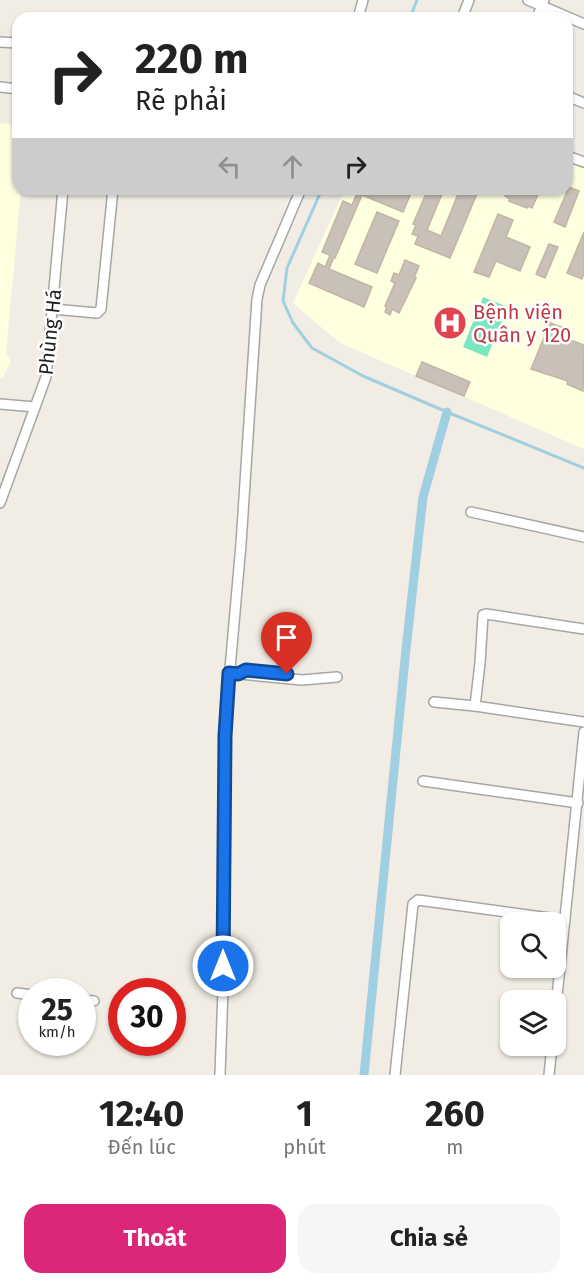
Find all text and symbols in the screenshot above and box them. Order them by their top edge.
text: 220 m [135,34,248,84]
icon: right [36,36,114,114]
text: Rẽ phải [135,85,227,117]
icon: left [213,150,246,183]
icon: ahead [276,150,309,183]
icon: right [339,150,372,183]
street label: Phùng Há [34,288,66,376]
place label: Bệnh viện Quân y 120 [473,300,571,347]
hospital icon: Bệnh viện Quân y 120 [432,305,468,341]
pin [261,612,312,674]
icon: arrive [270,621,303,654]
map controls [500,912,566,1056]
button: search [500,912,566,978]
position arrow [191,934,255,998]
speed limit sign: 30 [108,978,186,1056]
button: layers [500,990,566,1056]
text: 25 [41,992,73,1028]
text: km/h [38,1023,76,1041]
text: 12:40 [99,1092,184,1136]
text: 1 [296,1092,313,1136]
text: 260 [425,1092,485,1136]
text: Đến lúc [108,1135,176,1159]
text: phút [283,1135,326,1159]
text: m [446,1135,463,1159]
button: Thoát [24,1204,286,1273]
button: Chia sẻ [298,1204,560,1273]

